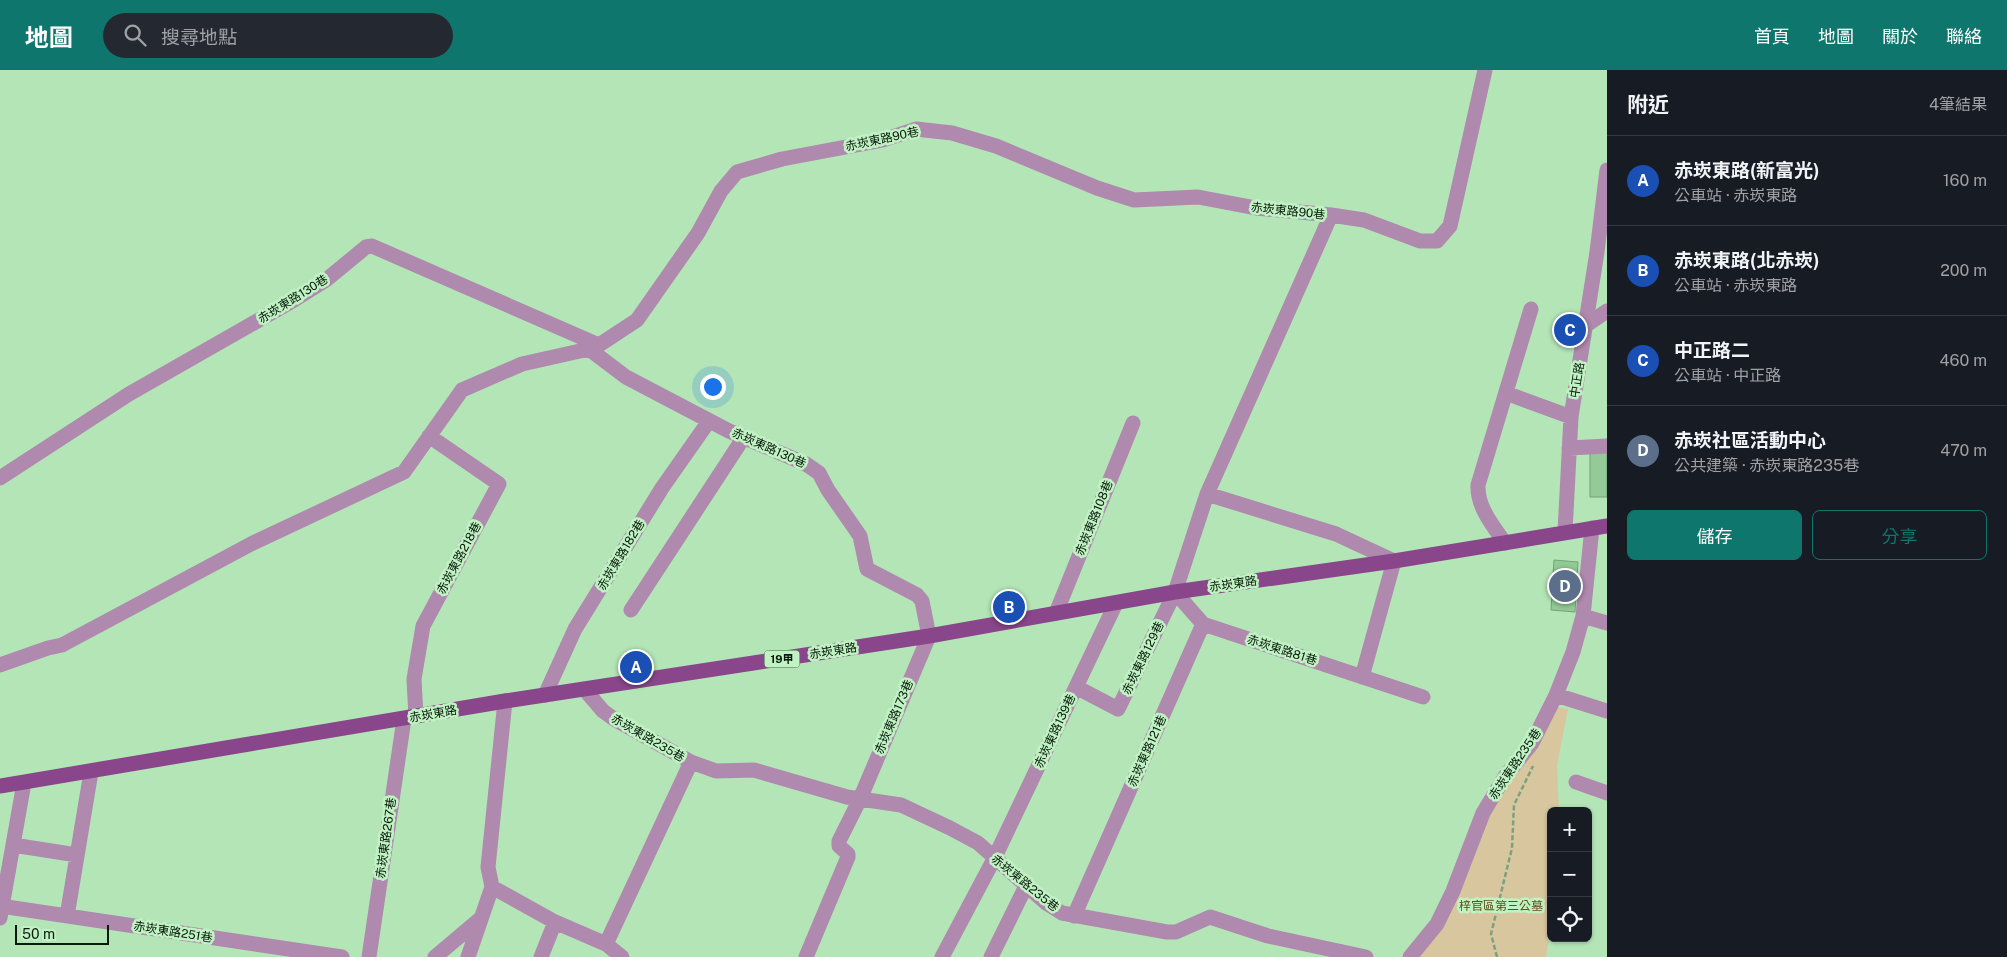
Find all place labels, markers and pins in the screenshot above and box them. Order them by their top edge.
pin: C [1554,311,1586,349]
pin: D [1549,567,1581,605]
pin: B [993,588,1025,626]
pin: A [620,648,652,686]

